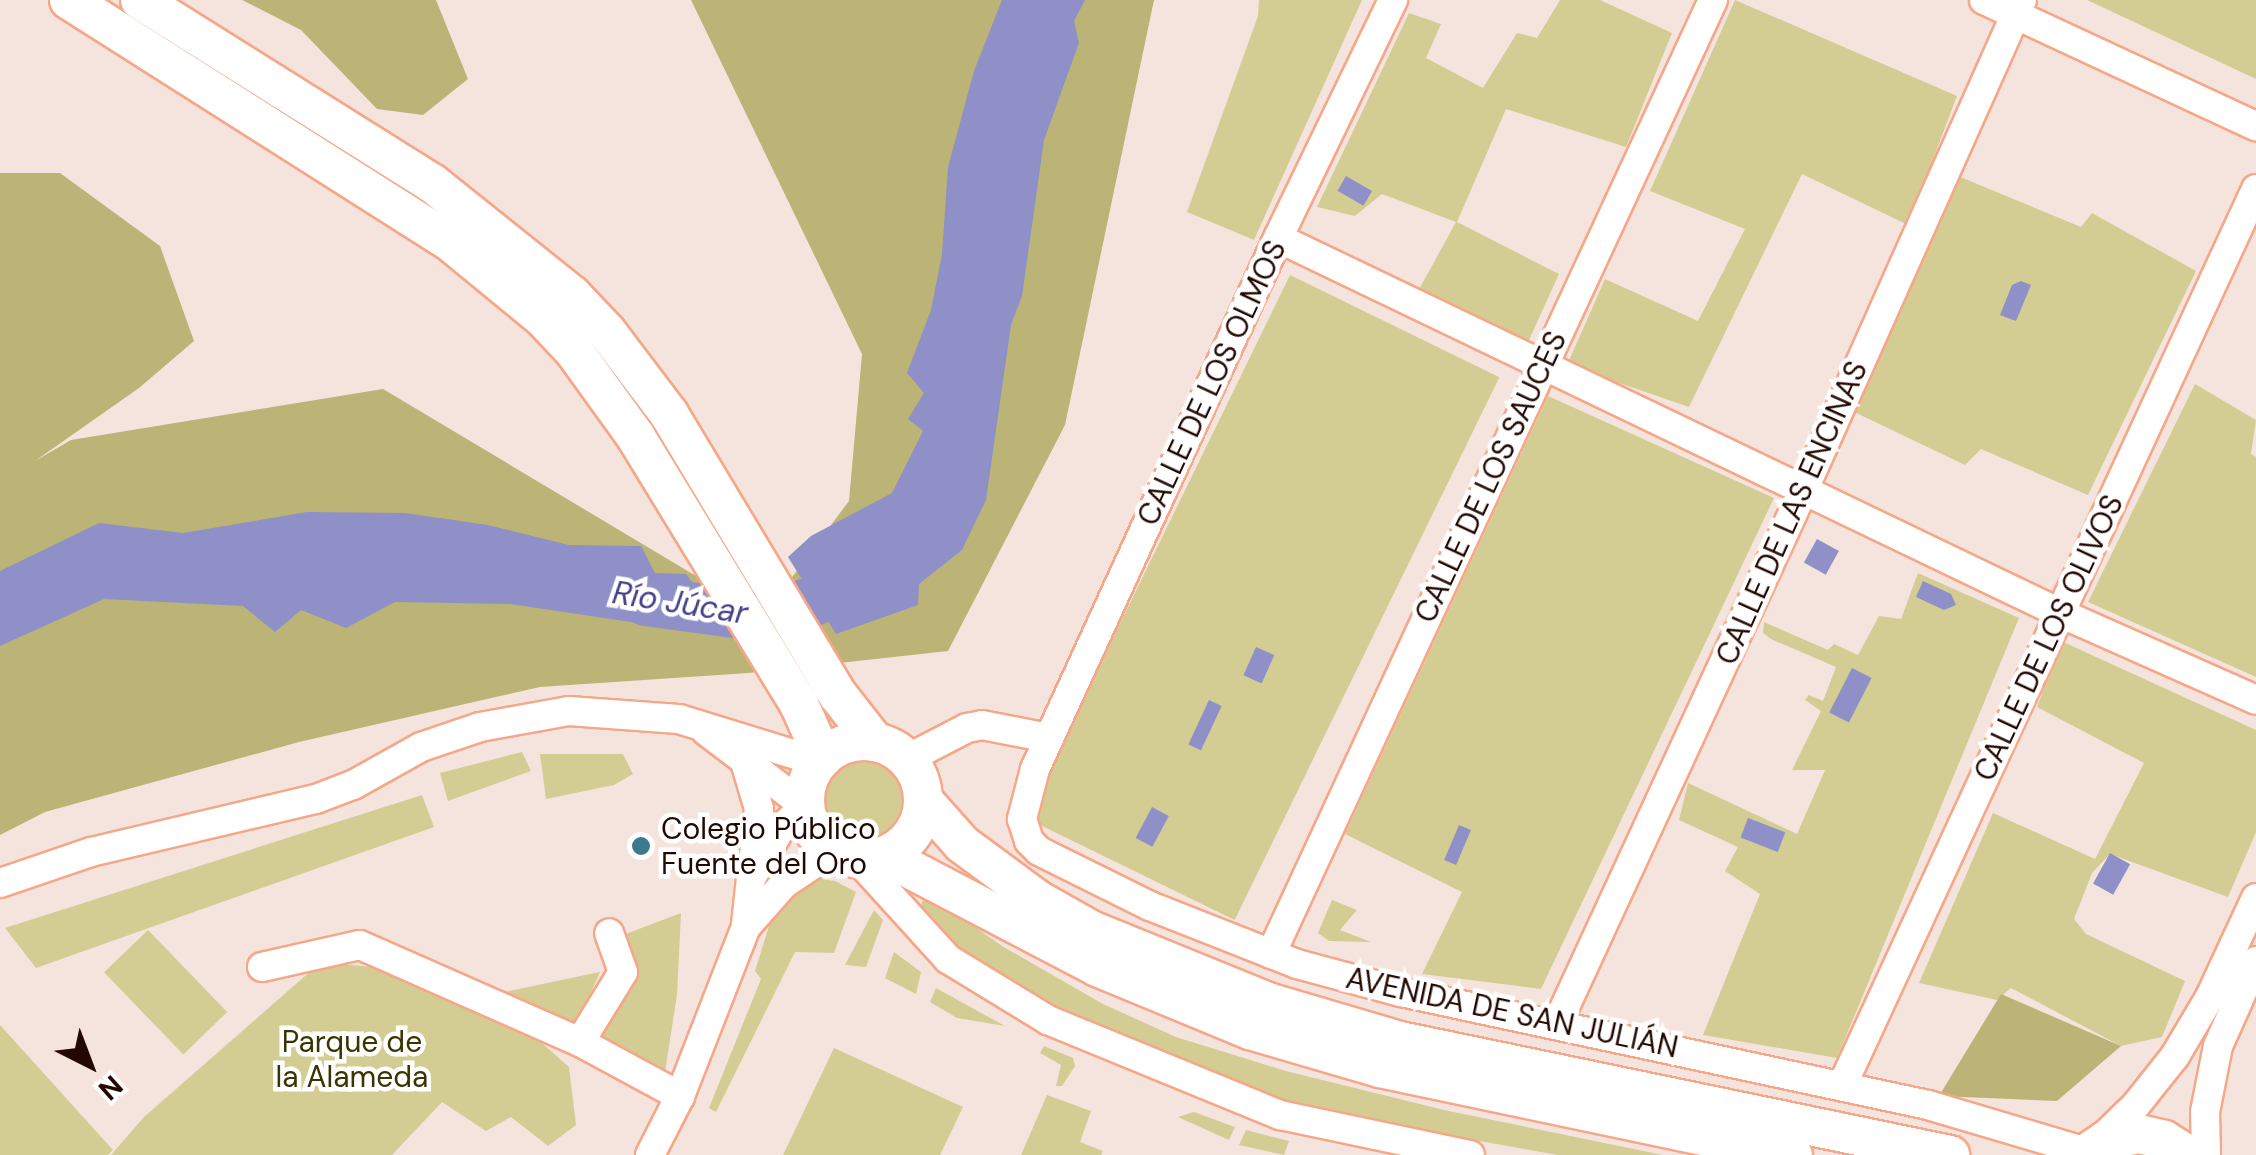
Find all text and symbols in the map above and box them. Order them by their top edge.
street label: CALLE DE LOS OLMOS [1130,235,1294,531]
street label: CALLE DE LOS SAUCES [1408,326,1574,628]
street label: CALLE DE LAS ENCINAS [1709,356,1875,670]
street label: CALLE DE LOS OLIVOS [1967,489,2131,787]
water label: Río Júcar [610,573,750,633]
place label: Colegio Público Fuente del Oro [661,811,876,882]
marker: Colegio Público Fuente del Oro [630,835,652,857]
street label: AVENIDA DE SAN JULIÁN [1343,960,1681,1066]
north arrow [40,1015,140,1115]
park label: Parque de la Alameda [276,1024,428,1094]
text: N [90,1067,130,1108]

